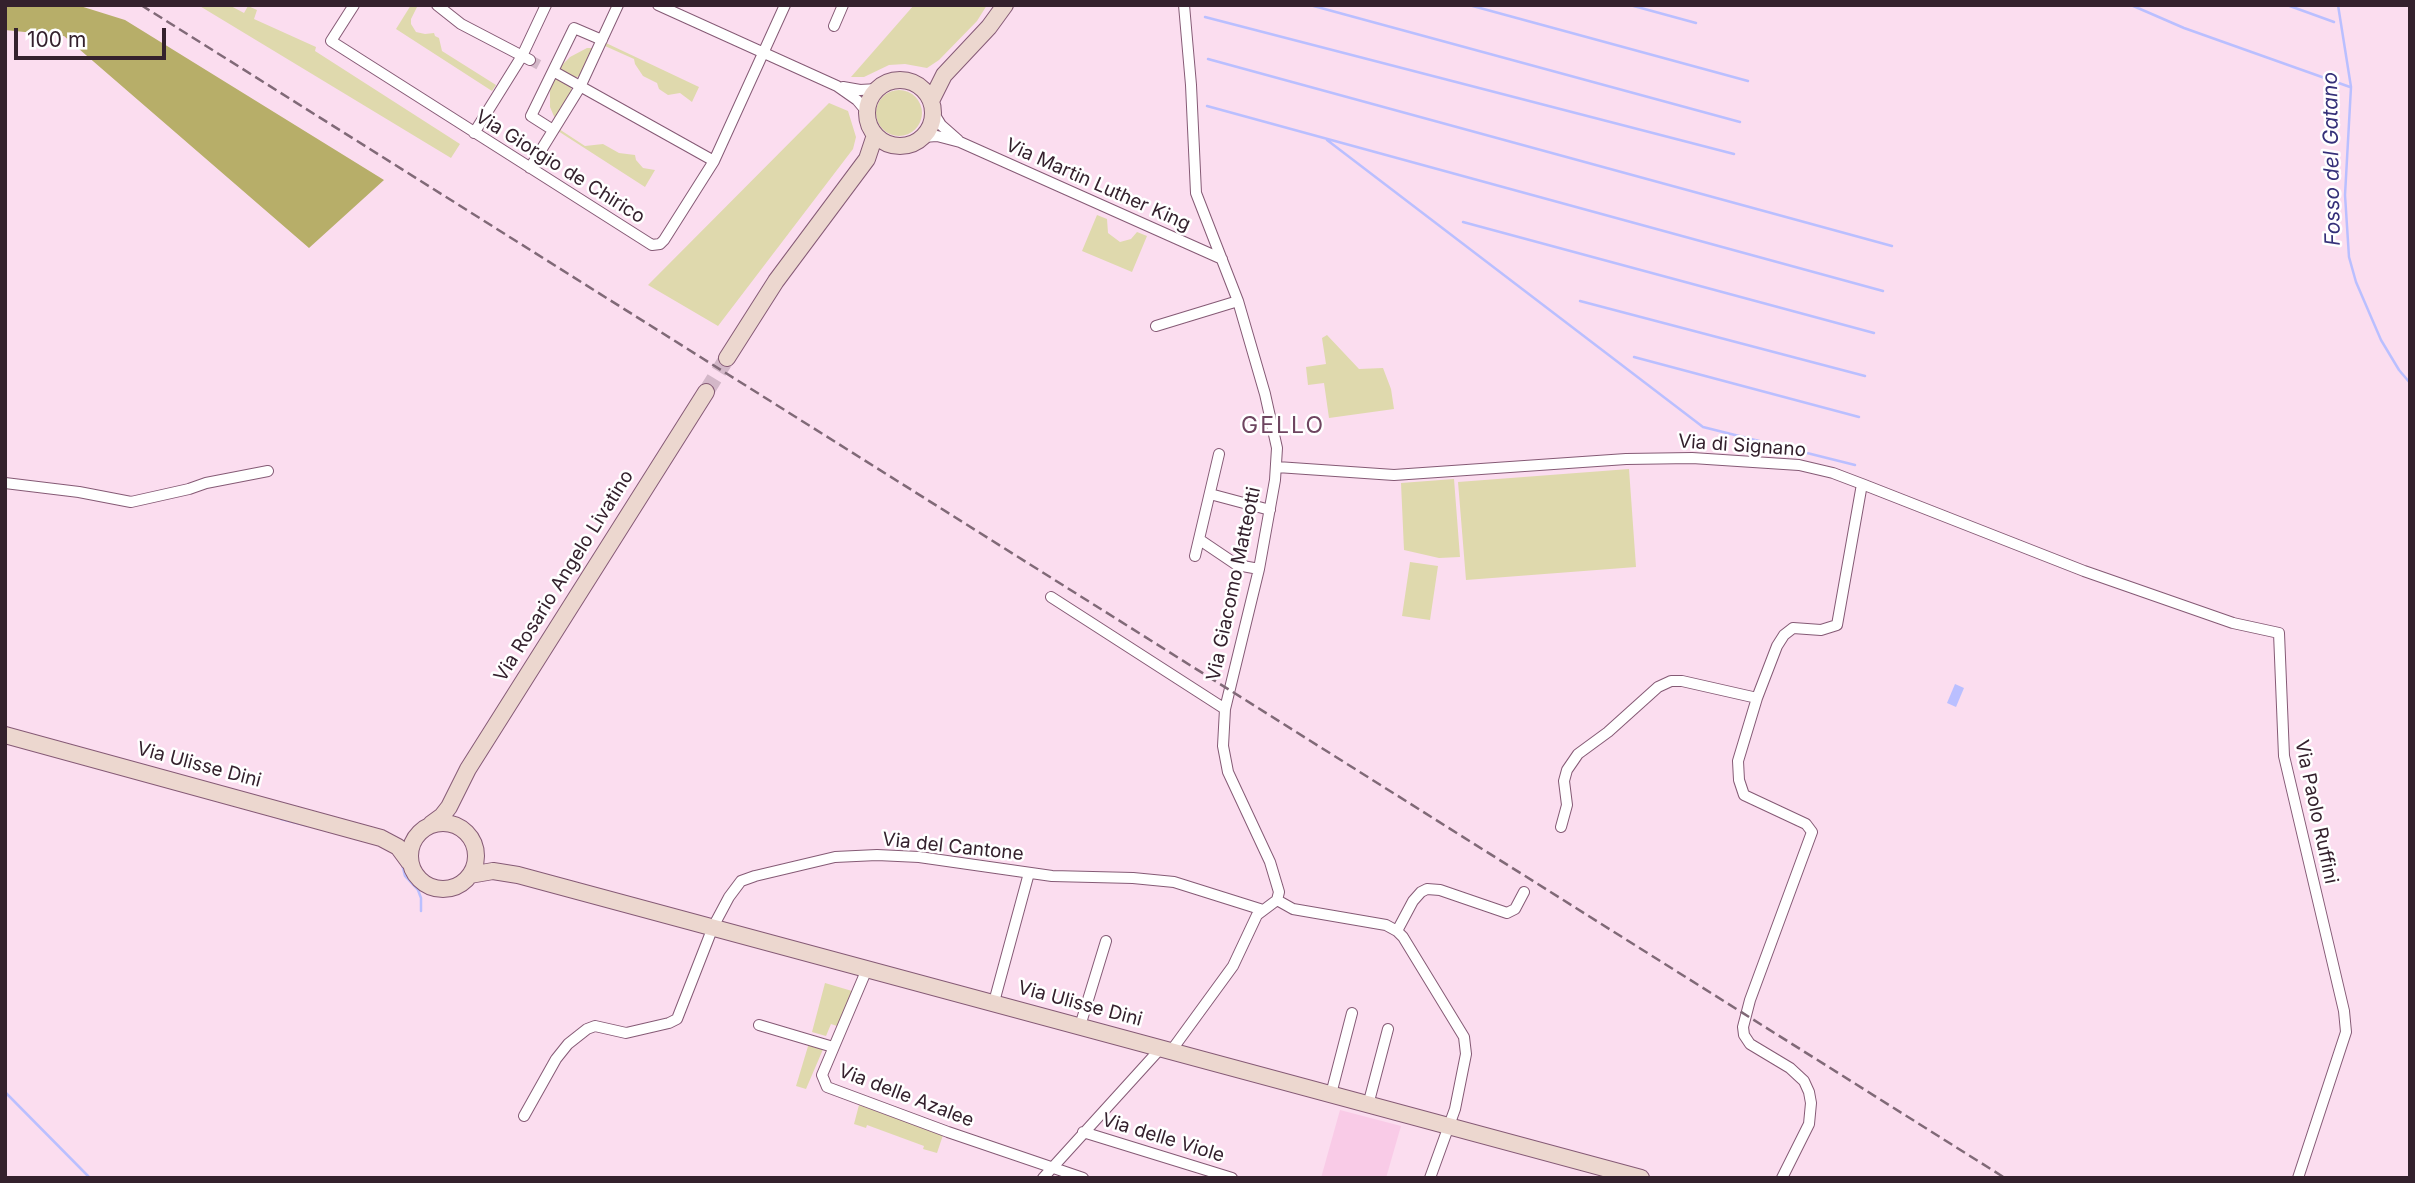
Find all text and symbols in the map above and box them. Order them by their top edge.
scale bar [18,14,170,58]
text: 100 m [27,27,86,52]
water label: Fosso del Gatano [2318,72,2346,246]
street label: Via Giorgio de Chirico [471,105,649,229]
street label: Via Martin Luther King [1002,134,1194,236]
district label: GELLO [1242,412,1324,440]
street label: Via di Signano [1677,430,1807,462]
street label: Via Rosario Angelo Livatino [489,466,639,686]
street label: Via Giacomo Matteotti [1202,485,1266,683]
street label: Via Ulisse Dini [134,737,264,793]
street label: Via Paolo Ruffini [2290,738,2342,886]
street label: Via del Cantone [881,828,1025,866]
street label: Via Ulisse Dini [1015,976,1145,1032]
street label: Via delle Azalee [835,1060,977,1132]
street label: Via delle Viole [1099,1109,1227,1167]

